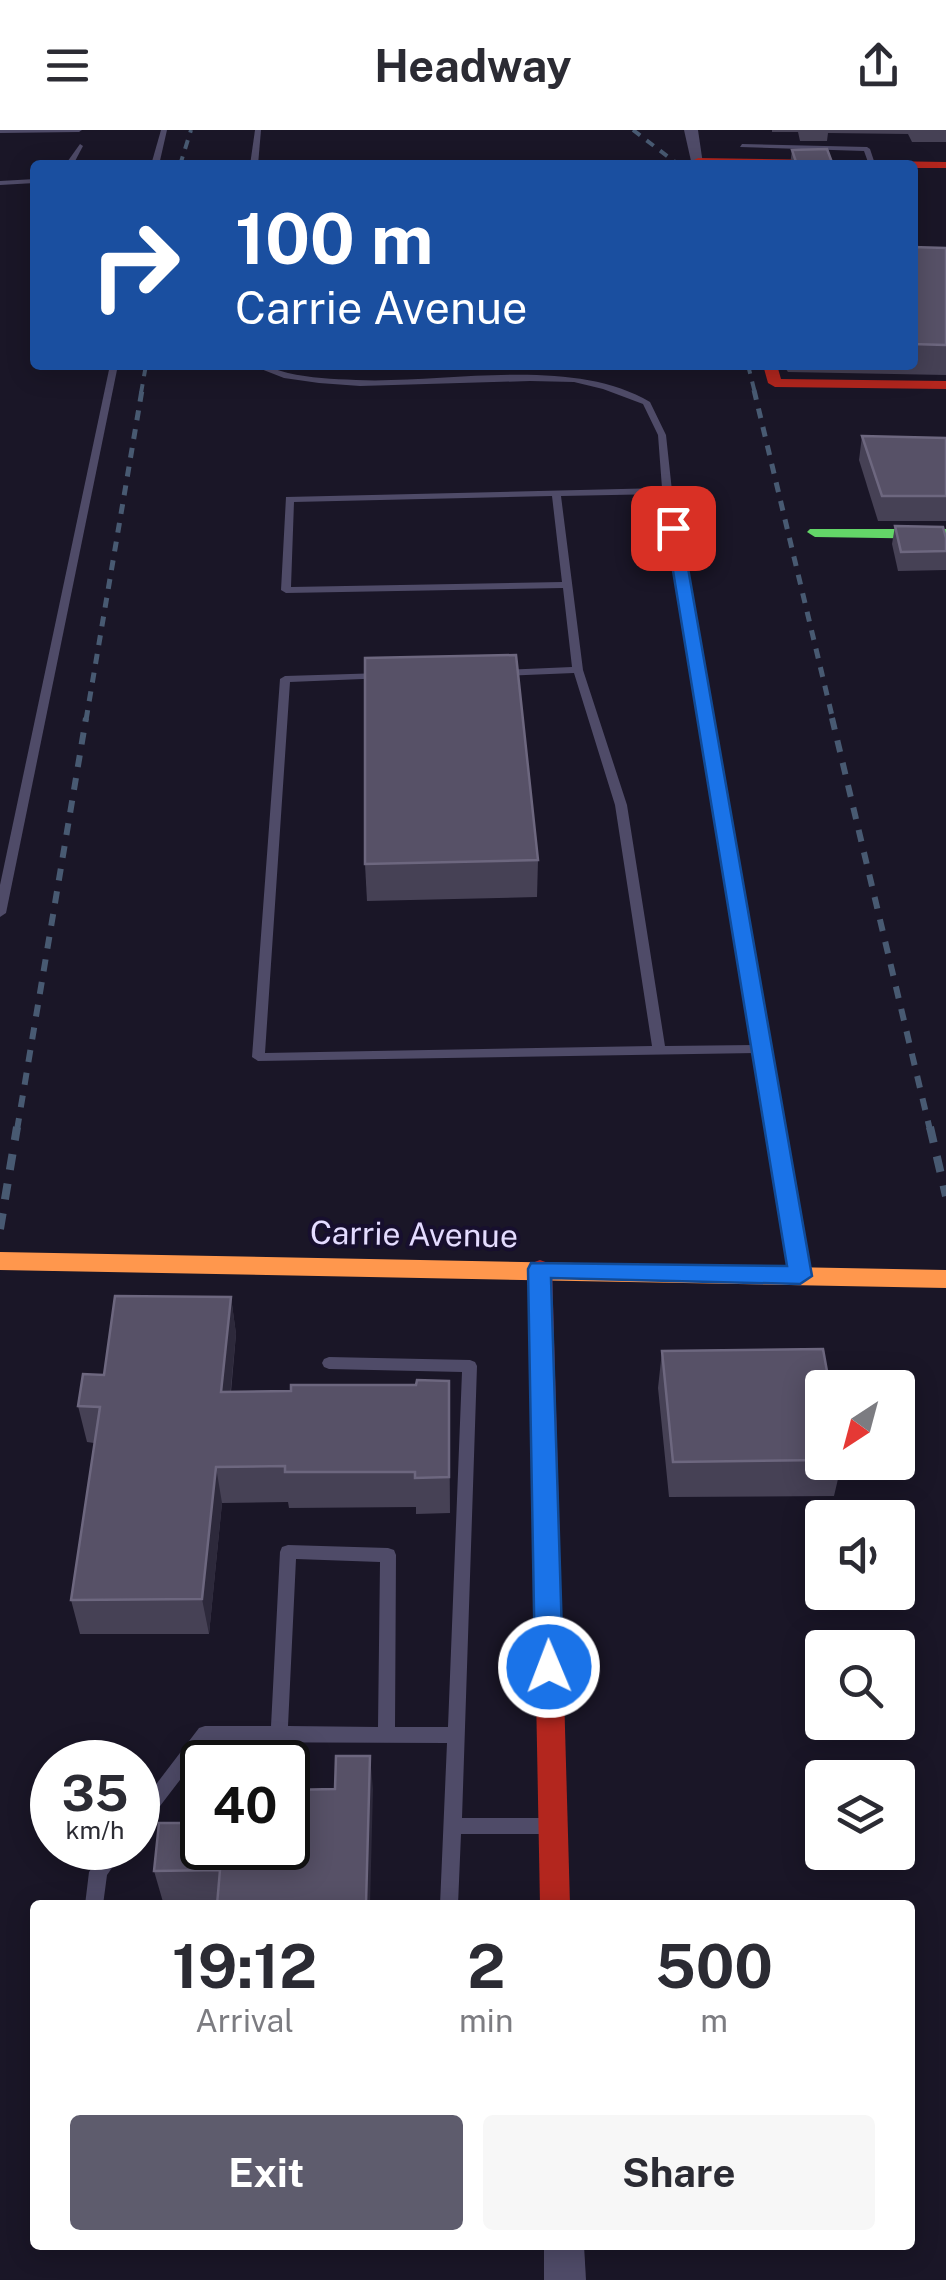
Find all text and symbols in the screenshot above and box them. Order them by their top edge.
icon: menu [40,38,95,93]
icon: share [851,38,906,93]
text: Headway [374,39,572,92]
text: 100 m [235,197,433,280]
icon: right [70,200,200,330]
text: Carrie Avenue [235,281,528,334]
pin [631,486,716,571]
icon: arrive [646,501,701,556]
street label: Carrie Avenue [310,1214,518,1254]
north arrow [805,1370,915,1480]
map controls [805,1370,915,1870]
button: sound [805,1500,915,1610]
position arrow [497,1615,601,1719]
button: search [805,1630,915,1740]
speed limit sign: 40 [180,1740,310,1870]
button: layers [805,1760,915,1870]
text: 35 [61,1763,129,1822]
text: km/h [66,1815,124,1845]
text: 19:12 [172,1931,317,2002]
text: 2 [467,1931,505,2002]
text: 500 [655,1931,773,2002]
text: Arrival [195,2002,294,2039]
text: min [459,2002,513,2039]
text: m [700,2002,728,2039]
button: Exit [70,2115,463,2230]
button: Share [483,2115,875,2230]

